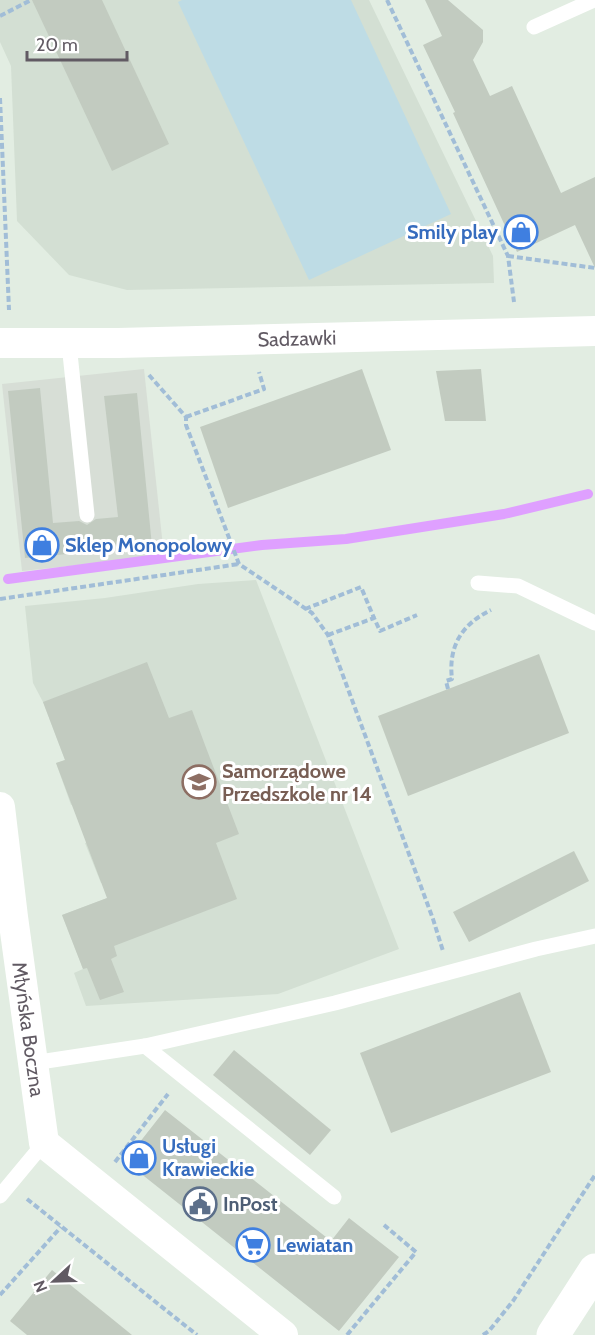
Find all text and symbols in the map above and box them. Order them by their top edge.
scale bar [27,24,128,62]
text: 20 m [36,34,78,56]
shop icon: Smily play [503,214,539,250]
place label: Smily play [407,220,498,244]
street label: Sadzawki [257,326,337,351]
shop icon: Sklep Monopolowy [24,527,60,563]
place label: Sklep Monopolowy [65,533,233,557]
place label: Samorządowe Przedszkole nr 14 [222,759,372,806]
school or university icon: Samorządowe Przedszkole nr 14 [181,764,217,800]
street label: Młyńska Boczna [7,960,50,1098]
place label: Usługi Krawieckie [162,1134,254,1181]
shop icon: Usługi Krawieckie [121,1140,157,1176]
public building icon: InPost [182,1186,218,1222]
place label: InPost [223,1192,278,1216]
supermarket icon: Lewiatan [235,1227,271,1263]
place label: Lewiatan [276,1233,353,1257]
north arrow [24,1251,84,1311]
text: N [30,1278,51,1295]

